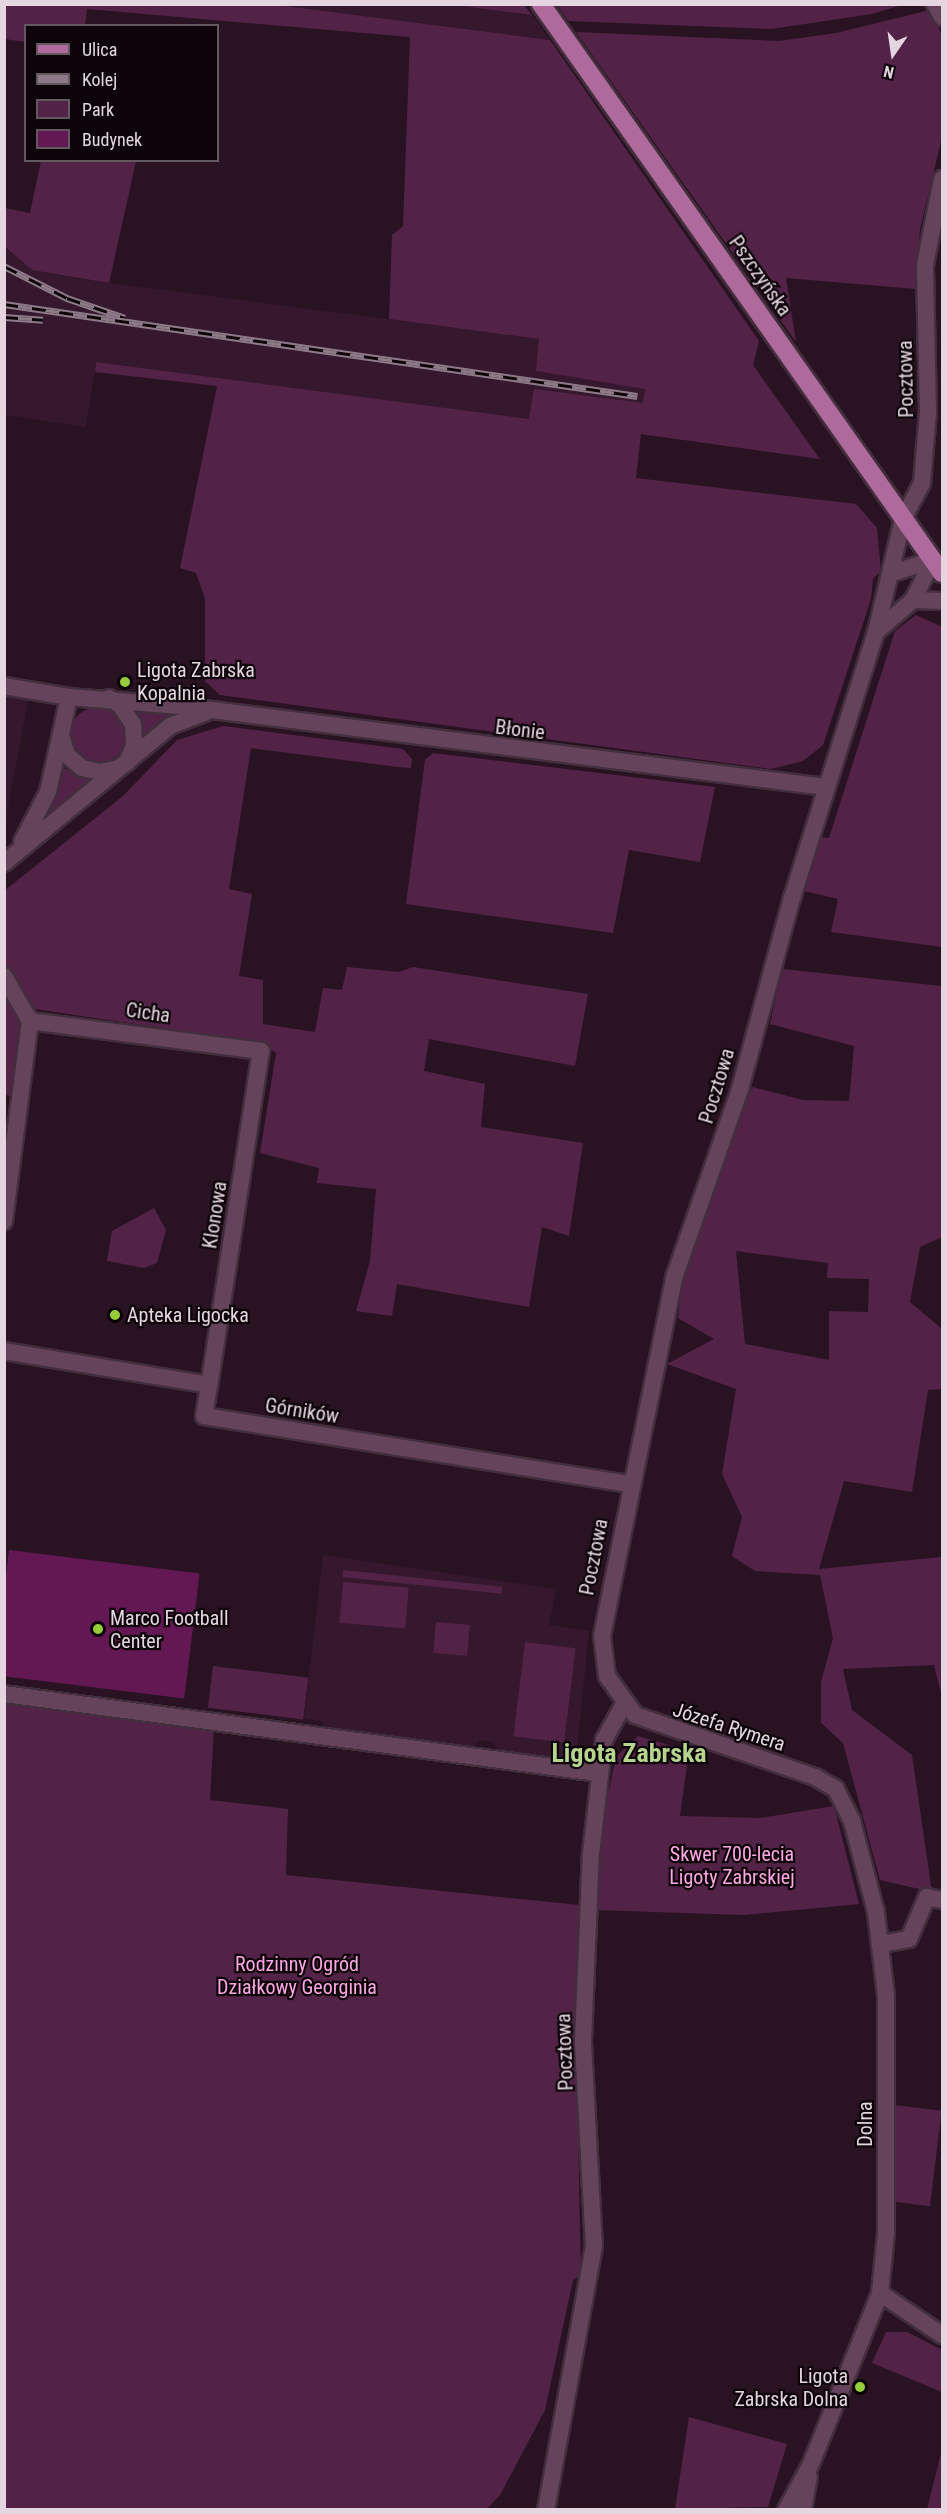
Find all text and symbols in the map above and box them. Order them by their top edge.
legend [24,24,219,162]
north arrow [863,24,923,84]
text: Ulica [82,39,117,60]
text: N [882,62,896,82]
text: Kolej [82,69,117,90]
text: Park [82,99,114,120]
text: Budynek [82,129,142,150]
street label: Pszczyńska [724,231,796,321]
street label: Pocztowa [893,340,919,418]
place label: Ligota Zabrska Kopalnia [137,658,255,705]
marker: Ligota Zabrska Kopalnia [118,675,132,689]
street label: Błonie [494,715,546,745]
street label: Cicha [124,998,172,1028]
street label: Pocztowa [694,1046,740,1126]
street label: Klonowa [198,1180,232,1250]
place label: Apteka Ligocka [127,1303,249,1327]
marker: Apteka Ligocka [108,1308,122,1322]
street label: Górników [263,1393,341,1429]
street label: Pocztowa [575,1517,613,1597]
place label: Marco Football Center [110,1606,228,1653]
marker: Marco Football Center [91,1622,105,1636]
street label: Józefa Rymera [670,1698,788,1756]
district label: Ligota Zabrska [551,1738,707,1770]
park label: Skwer 700-lecia Ligoty Zabrskiej [669,1842,795,1889]
park label: Rodzinny Ogród Działkowy Georginia [217,1952,377,1999]
street label: Pocztowa [552,2013,578,2091]
street label: Dolna [853,2101,877,2147]
place label: Ligota Zabrska Dolna [734,2364,848,2411]
marker: Ligota Zabrska Dolna [853,2380,867,2394]

